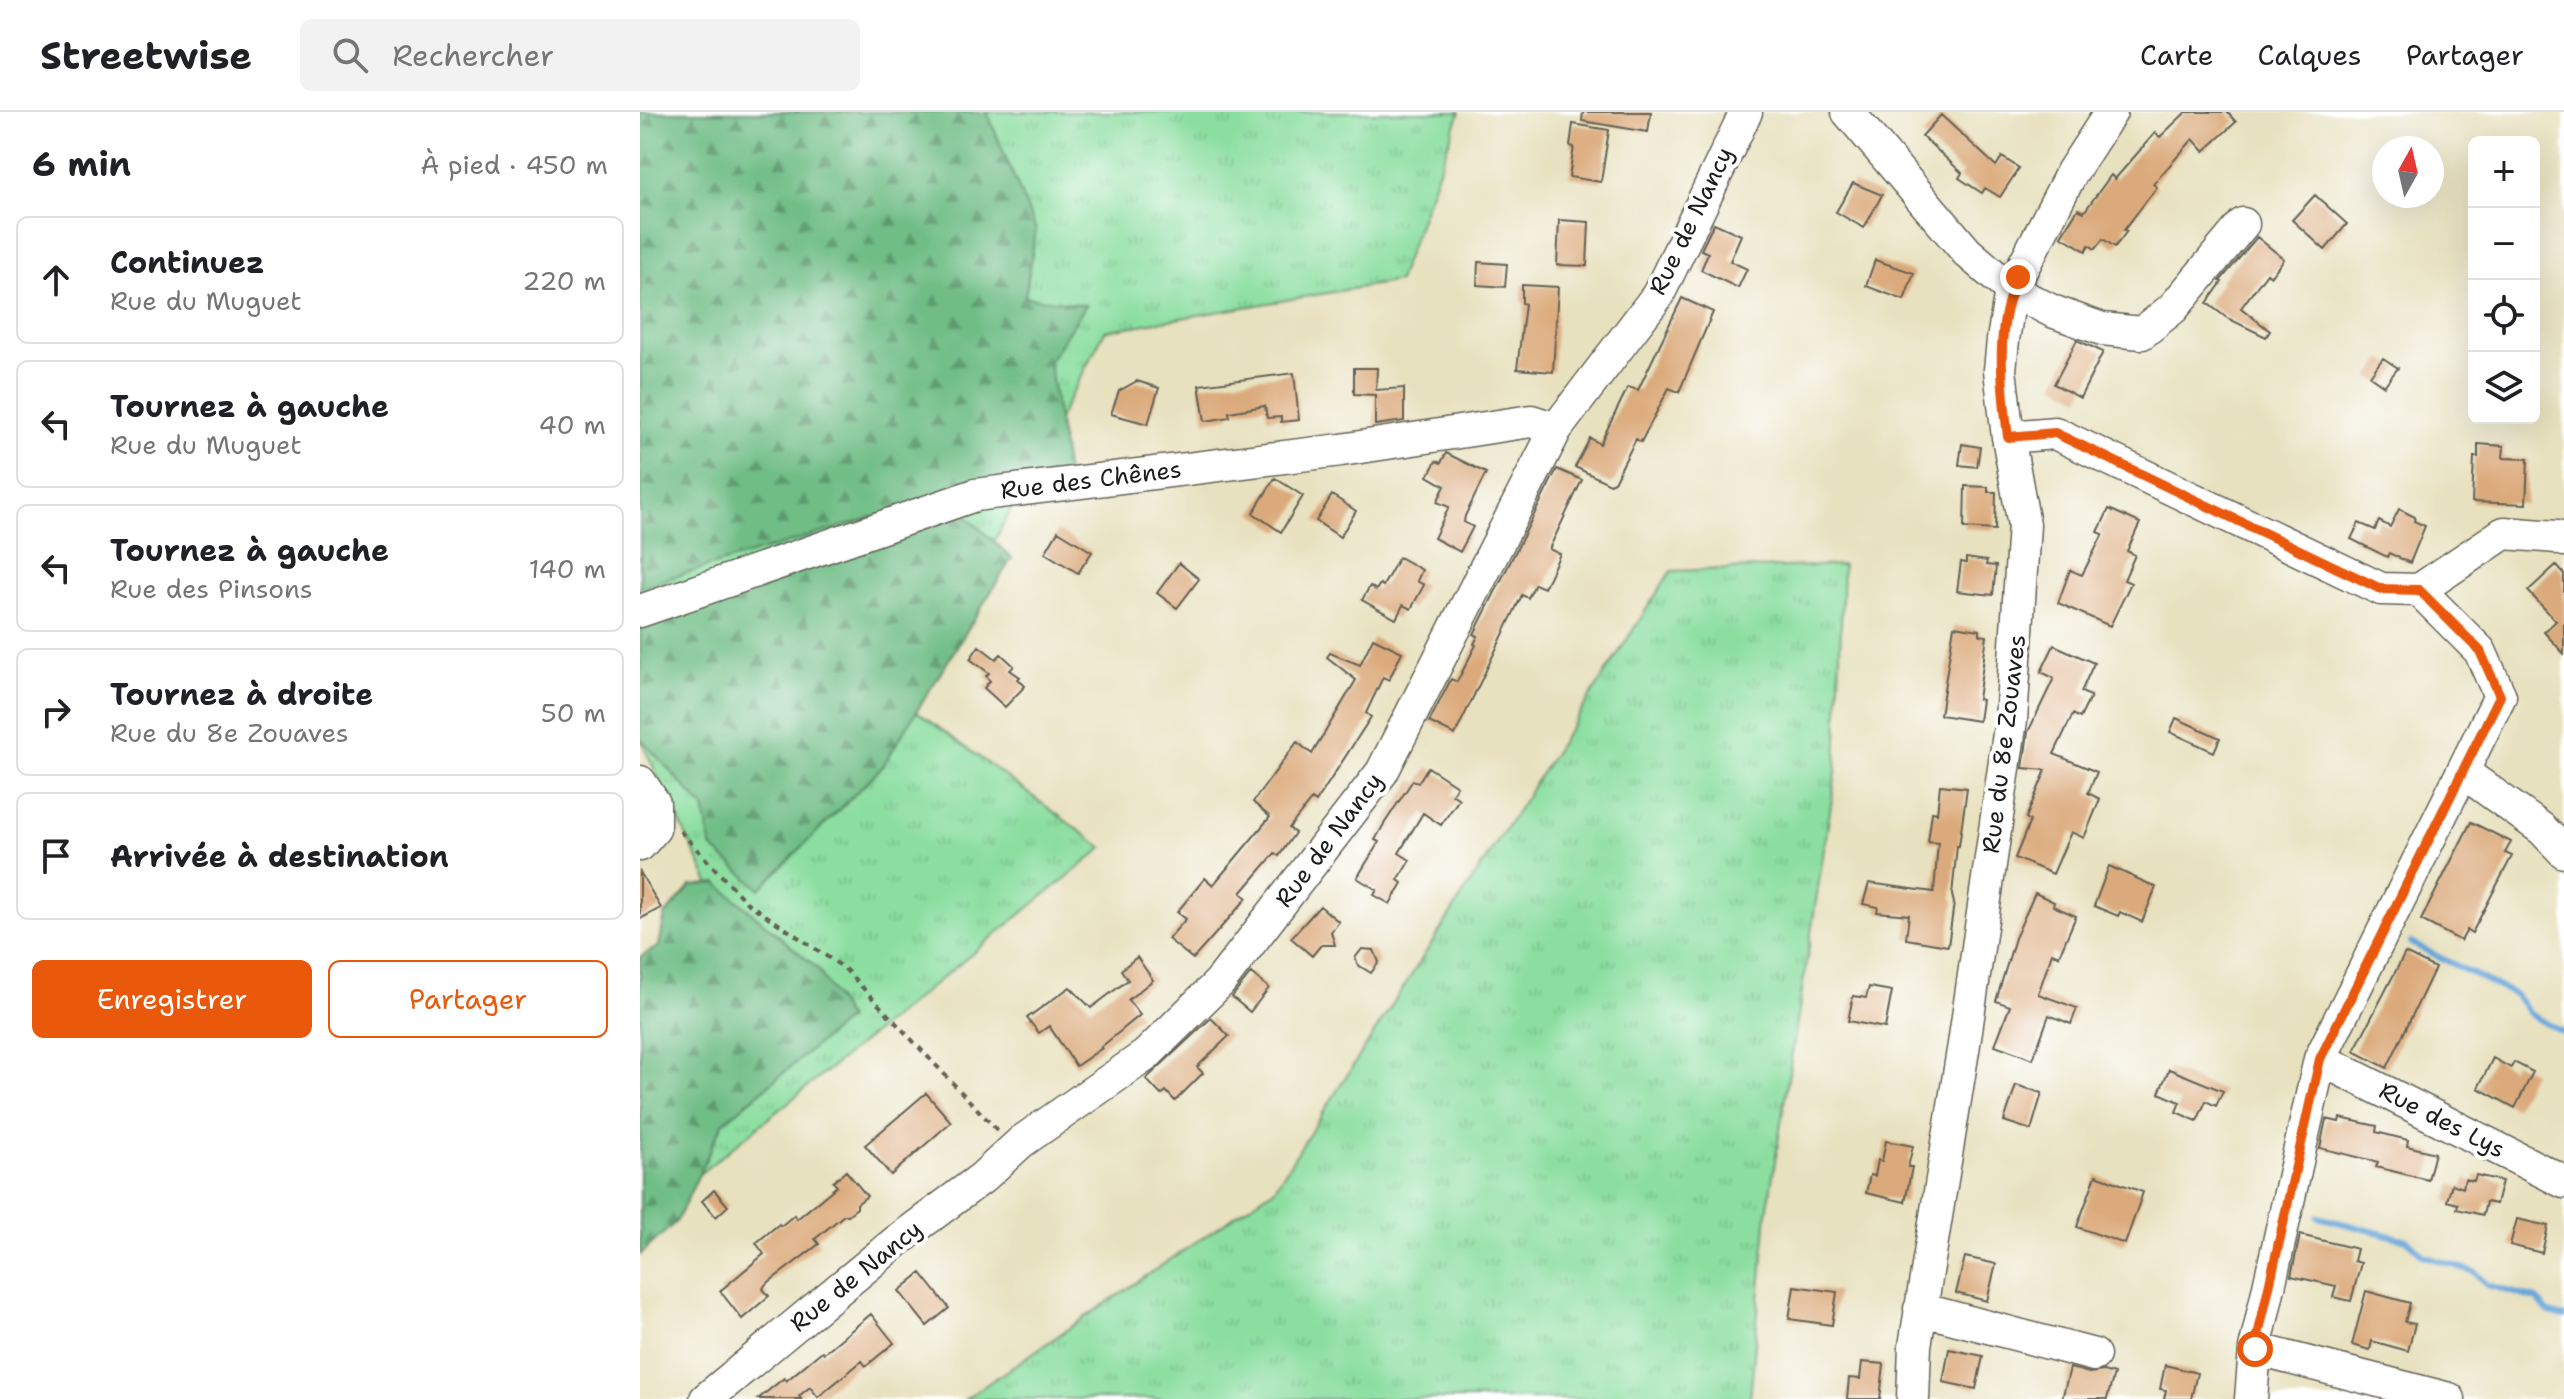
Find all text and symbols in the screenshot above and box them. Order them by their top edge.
search box [300,19,860,91]
text: Streetwise [40,30,252,81]
icon: search [328,33,372,77]
text: Rechercher [392,35,554,76]
text: Carte [2140,36,2213,74]
text: Calques [2257,36,2362,74]
text: Partager [2406,36,2524,74]
north arrow [2372,136,2444,208]
map controls [2468,136,2540,424]
button: + [2468,136,2540,208]
text: 6 min [32,141,131,187]
street label: Rue de Nancy [1641,142,1741,300]
text: À pied · 450 m [420,147,608,182]
button: − [2468,208,2540,280]
text: Continuez [110,242,265,283]
icon: ahead [34,258,78,302]
route end [2000,259,2036,295]
text: 220 m [522,263,606,298]
button: locate [2468,280,2540,352]
text: Rue du Muguet [110,283,302,318]
button: layers [2468,352,2540,424]
text: Tournez à gauche [110,386,389,427]
icon: left [34,402,78,446]
text: 40 m [539,407,606,442]
text: Rue du Muguet [110,427,302,462]
street label: Rue des Chênes [999,453,1183,507]
text: Tournez à gauche [110,530,389,571]
icon: left [34,546,78,590]
text: 140 m [529,551,606,586]
text: Rue des Pinsons [110,571,313,606]
street label: Rue du 8e Zouaves [1975,633,2033,855]
text: Tournez à droite [110,674,373,715]
icon: right [34,690,78,734]
text: 50 m [541,695,606,730]
text: Rue du 8e Zouaves [110,715,349,750]
street label: Rue de Nancy [1268,766,1390,914]
icon: arrive [34,834,78,878]
text: Arrivée à destination [110,836,449,877]
button: Enregistrer [32,960,312,1038]
button: Partager [328,960,608,1038]
street label: Rue des Lys [2374,1075,2510,1165]
street label: Rue de Nancy [783,1213,929,1339]
route start [2237,1331,2273,1367]

